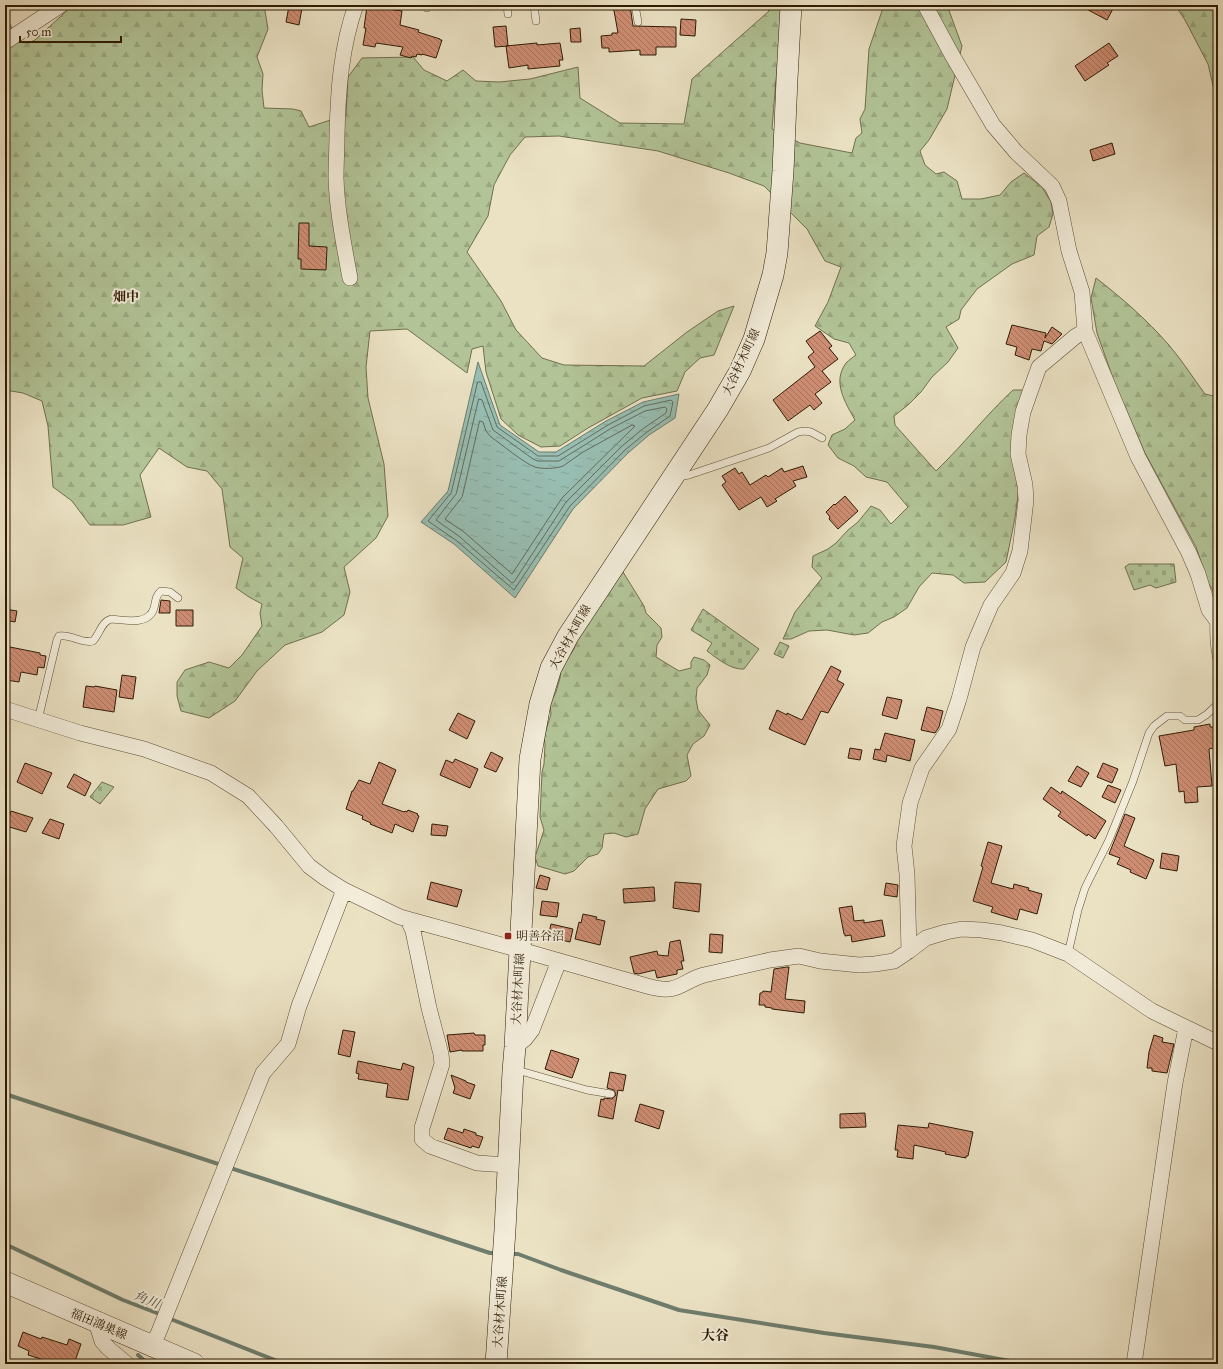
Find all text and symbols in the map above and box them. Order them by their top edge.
scale bar [20,18,121,44]
text: 50 m [26,25,51,39]
district label: 畑中 [113,289,139,305]
street label: 大谷材木町線 [719,326,763,398]
street label: 大谷材木町線 [546,602,594,672]
place label: 明善谷沼 [516,929,564,943]
marker: 明善谷沼 [503,931,513,941]
street label: 大谷材木町線 [509,953,527,1025]
street label: 大谷材木町線 [491,1276,509,1348]
water label: 角川 [132,1288,164,1313]
street label: 福田鴻巣線 [69,1306,129,1342]
district label: 大谷 [701,1327,729,1344]

